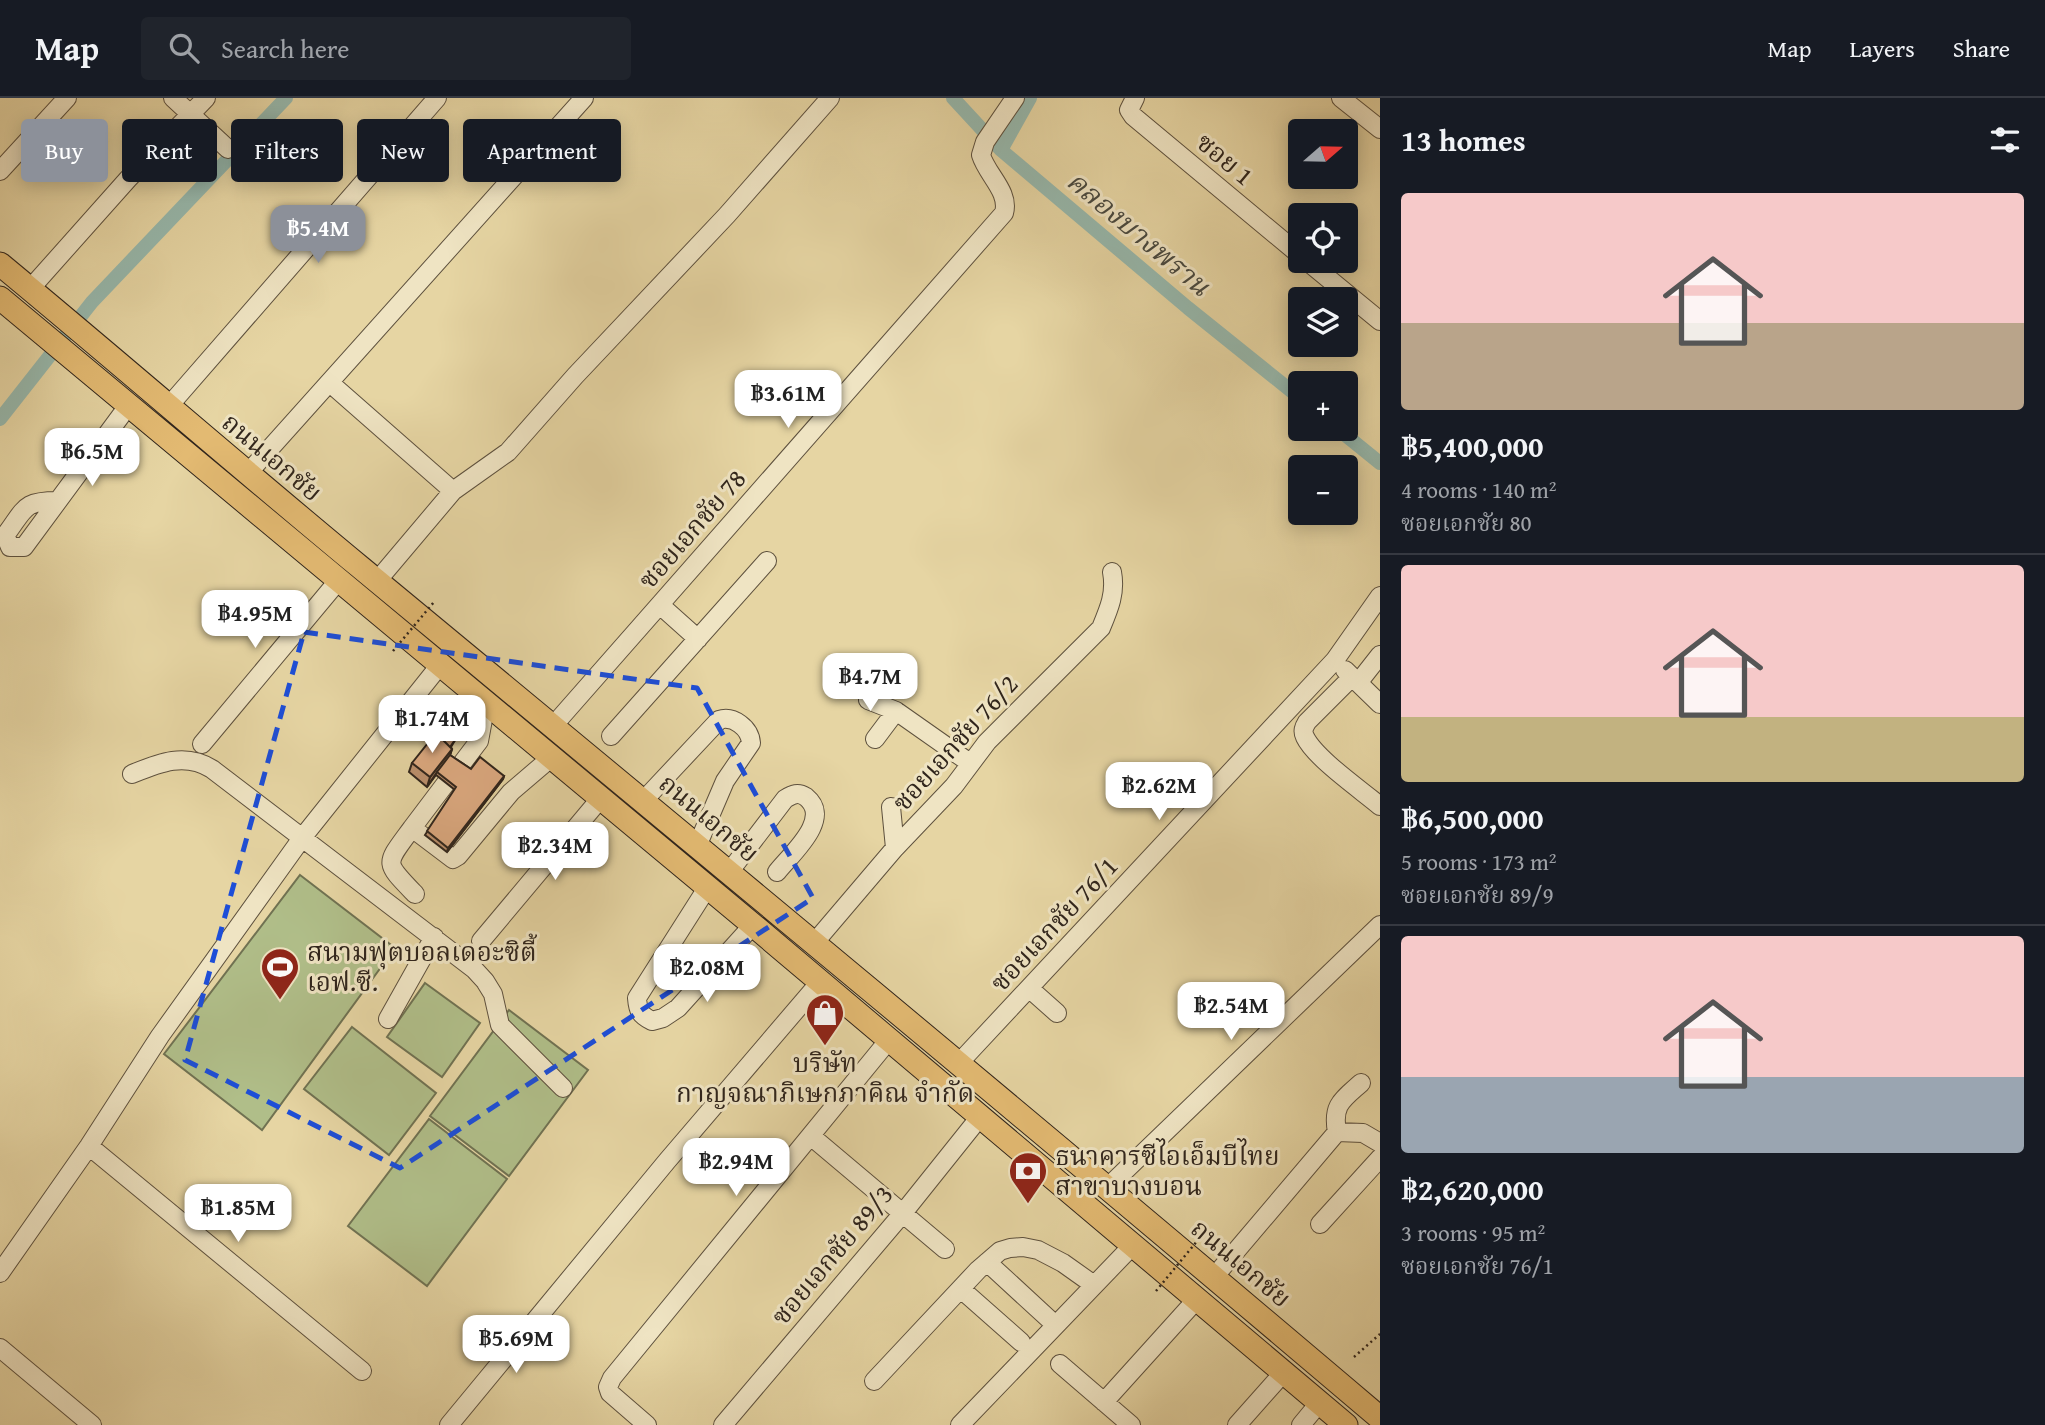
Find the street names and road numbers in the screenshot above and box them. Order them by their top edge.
street label: ซอย 1 [1188,123,1263,194]
street label: ถนนเอกชัย [214,403,331,510]
street label: ซอยเอกชัย 78 [628,460,755,597]
street label: ซอยเอกชัย 76/2 [882,666,1027,820]
street label: ถนนเอกชัย [651,764,768,871]
street label: ซอยเอกชัย 76/1 [981,847,1127,1000]
street label: ซอยเอกชัย 89/3 [761,1176,902,1333]
street label: ถนนเอกชัย [1183,1209,1300,1316]

